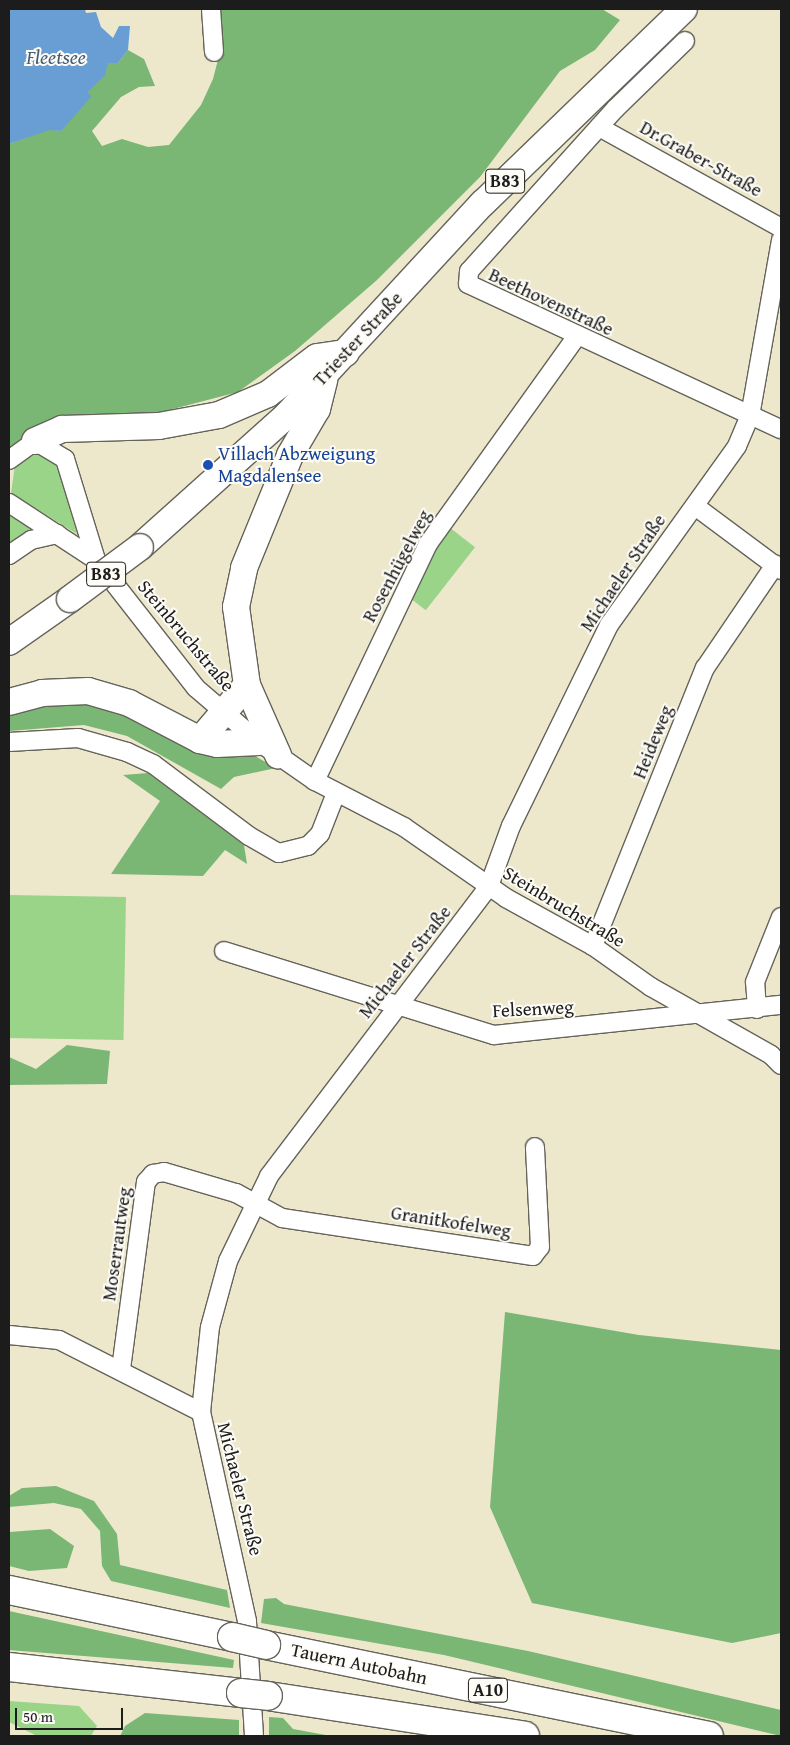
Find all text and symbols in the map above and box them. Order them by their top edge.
water label: Fleetsee [26,44,86,68]
street label: Dr.Graber-Straße [636,116,766,202]
road number: B83 [485,166,525,197]
street label: Beethovenstraße [485,263,617,341]
street label: Triester Straße [309,287,407,391]
place label: Villach Abzweigung Magdalensee [218,443,375,487]
marker: Villach Abzweigung Magdalensee [202,459,214,471]
street label: Rosenhügelweg [358,506,436,626]
street label: Michaeler Straße [575,510,671,636]
road number: B83 [86,558,126,590]
street label: Steinbruchstraße [133,576,239,696]
street label: Heideweg [628,702,678,782]
street label: Steinbruchstraße [499,862,629,952]
street label: Michaeler Straße [354,901,456,1023]
street label: Felsenweg [492,995,574,1023]
street label: Moserrautweg [98,1186,136,1302]
street label: Granitkofelweg [389,1201,513,1243]
street label: Michaeler Straße [212,1420,268,1558]
street label: Tauern Autobahn [289,1638,429,1690]
road number: A10 [467,1674,509,1706]
scale bar [18,1698,125,1730]
text: 50 m [23,1706,53,1727]

